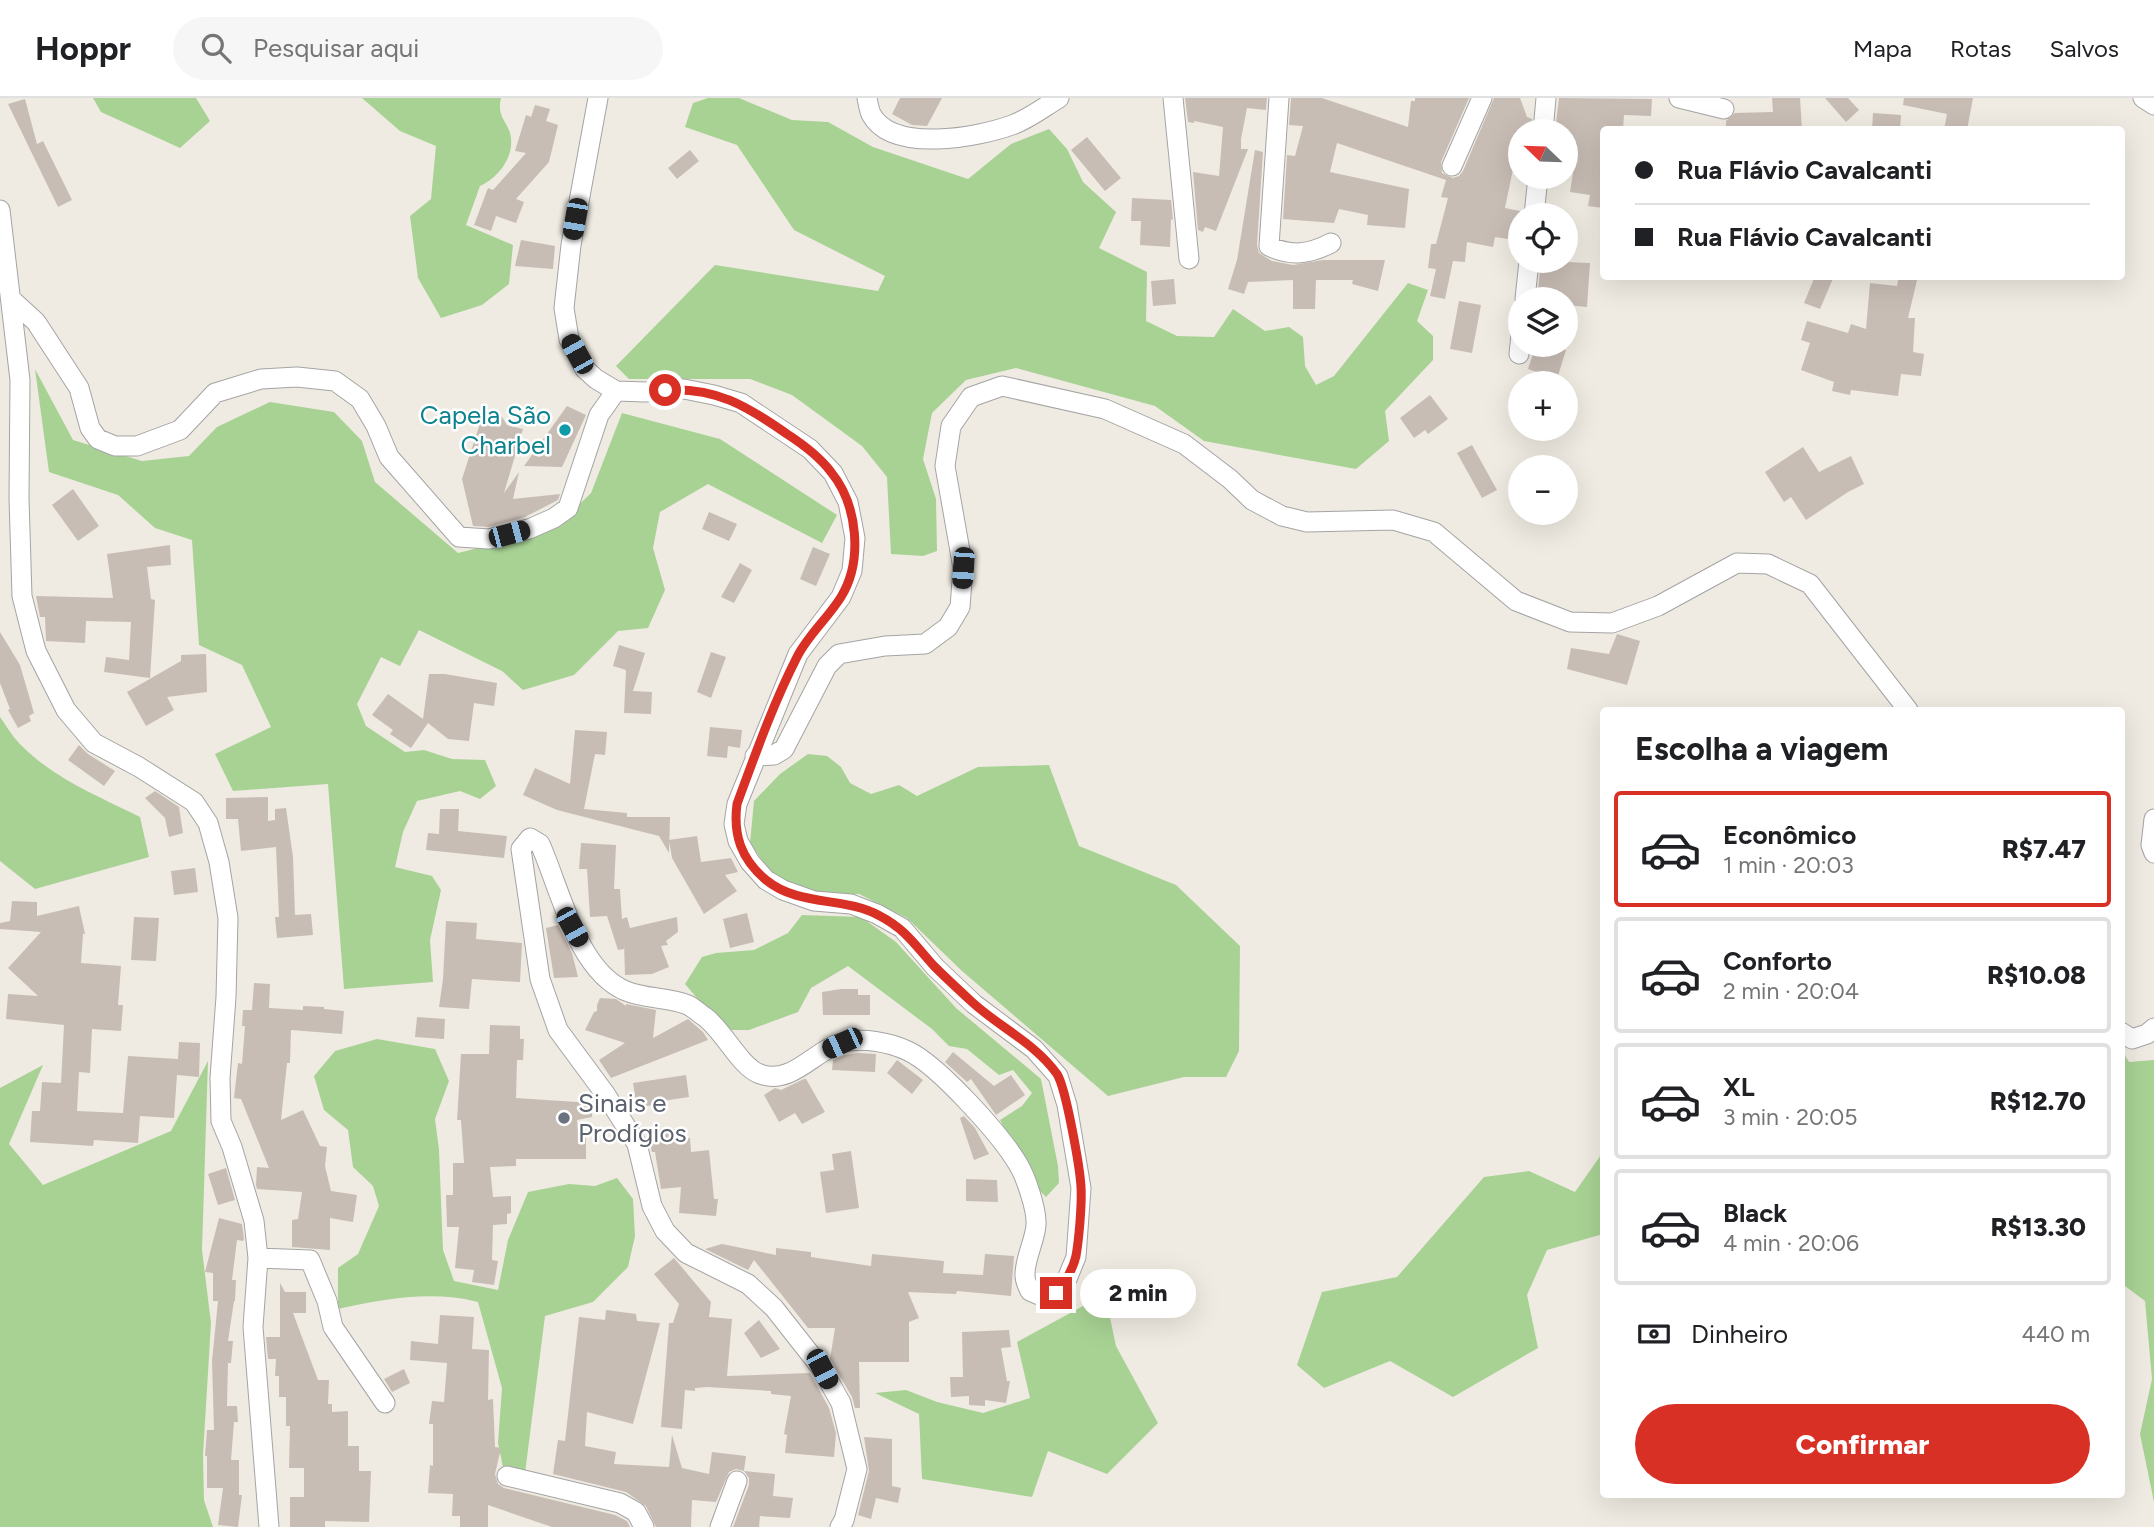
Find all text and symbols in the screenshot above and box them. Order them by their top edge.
search box [173,17,663,80]
text: Hoppr [35,29,131,68]
icon: search [197,29,235,67]
text: Pesquisar aqui [253,32,419,64]
text: Mapa [1853,34,1912,63]
text: Rotas [1950,34,2011,63]
text: Salvos [2049,34,2119,63]
north arrow [1508,119,1578,189]
map controls [1508,119,1578,525]
text: Rua Flávio Cavalcanti [1677,154,1932,186]
car [562,196,589,242]
button: locate [1508,203,1578,273]
text: Rua Flávio Cavalcanti [1677,221,1932,253]
button: layers [1508,287,1578,357]
car [558,331,597,377]
button: + [1508,371,1578,441]
route start [649,374,681,406]
place label: Capela São Charbel [420,399,551,461]
marker: Capela São Charbel [557,422,573,438]
button: − [1508,455,1578,525]
car [486,518,533,550]
car [952,546,975,590]
text: Escolha a viagem [1635,730,1888,768]
icon: car [1639,818,1702,881]
text: Econômico [1723,819,1856,851]
text: R$7.47 [2002,833,2086,865]
text: 1 min · 20:03 [1723,851,1854,879]
car [553,904,592,950]
icon: car [1639,944,1702,1007]
text: Conforto [1723,945,1832,977]
text: R$10.08 [1987,959,2086,991]
text: 2 min · 20:04 [1723,977,1859,1005]
car [819,1025,866,1061]
icon: car [1639,1070,1702,1133]
text: XL [1723,1071,1755,1103]
text: R$12.70 [1990,1085,2086,1117]
place label: Sinais e Prodígios [578,1087,687,1149]
text: 3 min · 20:05 [1723,1103,1858,1131]
marker: Sinais e Prodígios [556,1110,572,1126]
icon: car [1639,1196,1702,1259]
text: Black [1723,1197,1787,1229]
text: R$13.30 [1991,1211,2086,1243]
text: 4 min · 20:06 [1723,1229,1859,1257]
callout: 2 min [1080,1268,1196,1318]
route end [1040,1277,1072,1309]
text: 2 min [1109,1279,1167,1307]
icon: cash [1635,1315,1673,1353]
text: Dinheiro [1691,1318,1788,1350]
text: 440 m [2021,1320,2090,1348]
car [803,1346,842,1392]
button: Confirmar [1635,1404,2090,1484]

